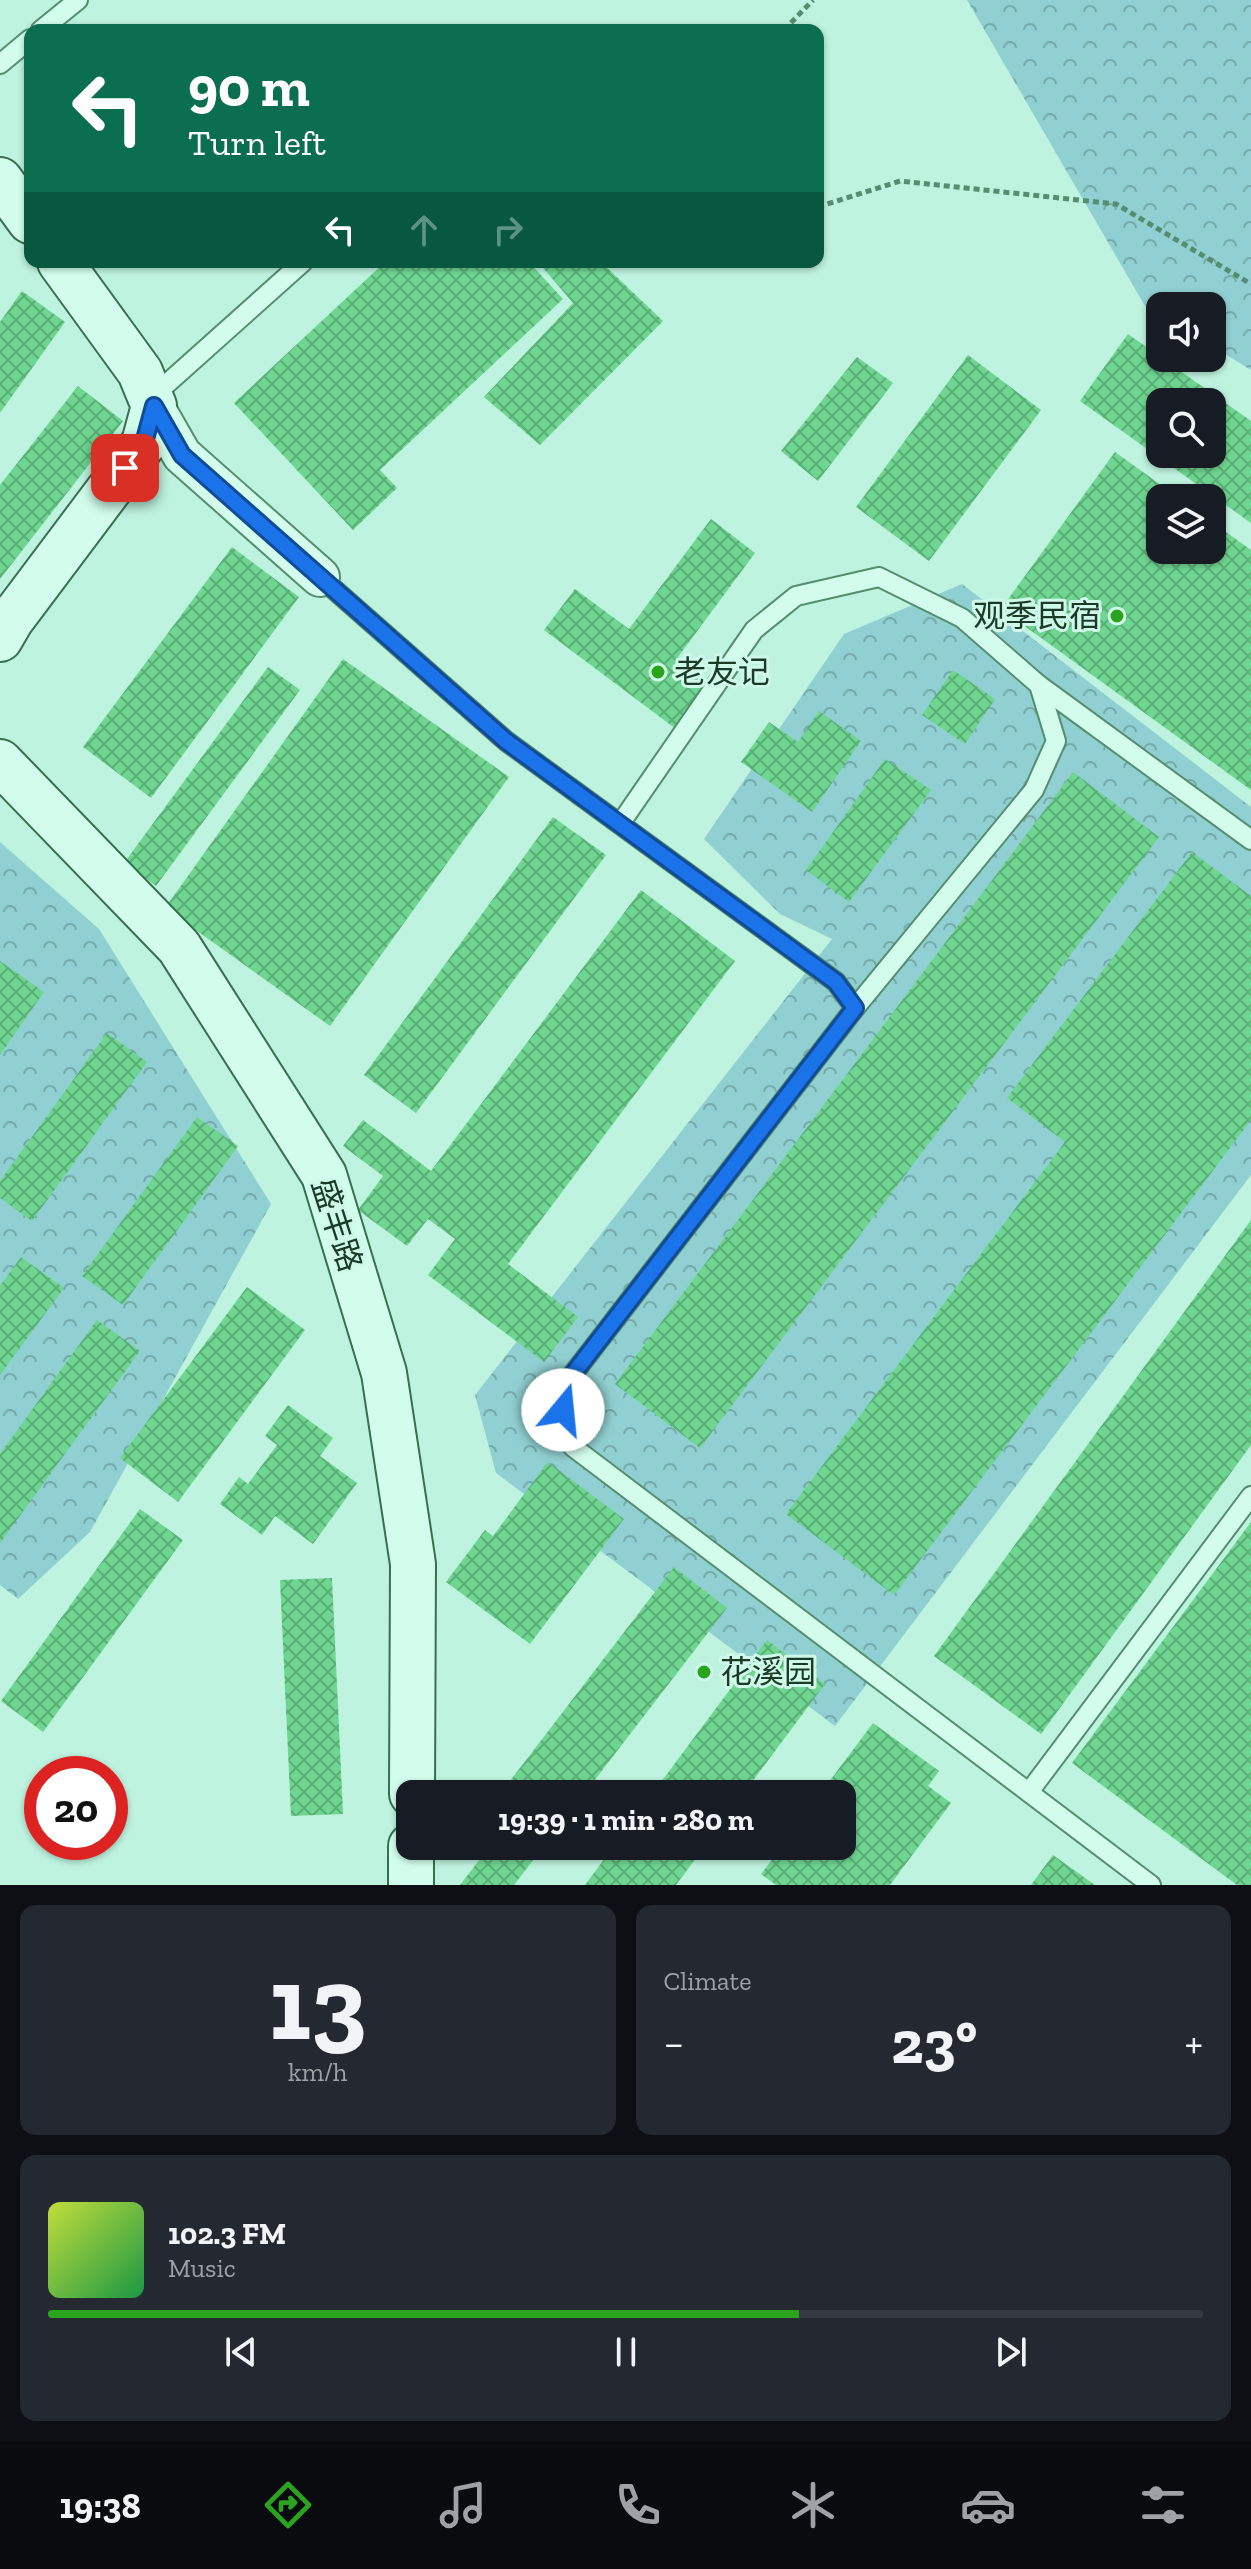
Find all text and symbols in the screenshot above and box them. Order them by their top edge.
text: 90 m [188,53,310,120]
icon: left [56,56,160,160]
text: Turn left [188,121,326,164]
icon: left [318,208,362,252]
icon: ahead [402,208,446,252]
icon: right [486,208,530,252]
map controls [1146,292,1226,564]
button: sound [1146,292,1226,372]
button: search [1146,388,1226,468]
pin [91,434,159,502]
icon: arrive [103,446,147,490]
button: layers [1146,484,1226,564]
place label: 观季民宿 [973,597,1101,635]
marker: 观季民宿 [1108,607,1126,625]
place label: 老友记 [674,653,770,691]
marker: 老友记 [649,663,667,681]
street label: 盛丰路 [304,1173,370,1277]
position arrow [521,1368,605,1452]
place label: 花溪园 [720,1653,816,1691]
marker: 花溪园 [695,1663,713,1681]
speed limit sign: 20 [24,1756,128,1860]
text: 19:39 · 1 min · 280 m [498,1802,754,1838]
text: 13 [269,1941,366,2066]
text: Climate [664,1965,751,1997]
text: 23° [891,2006,977,2078]
text: − [664,2016,684,2069]
text: + [1184,2016,1203,2069]
text: km/h [288,2056,347,2088]
text: 102.3 FM [168,2216,286,2252]
text: Music [168,2252,236,2284]
icon: previous [219,2330,263,2374]
icon: pause [604,2330,648,2374]
icon: next [989,2330,1033,2374]
icon: directions [260,2477,316,2533]
icon: music [435,2477,491,2533]
icon: phone [610,2477,666,2533]
icon: climate [785,2477,841,2533]
icon: car [960,2477,1016,2533]
icon: filters [1135,2477,1191,2533]
text: 19:38 [60,2484,141,2527]

